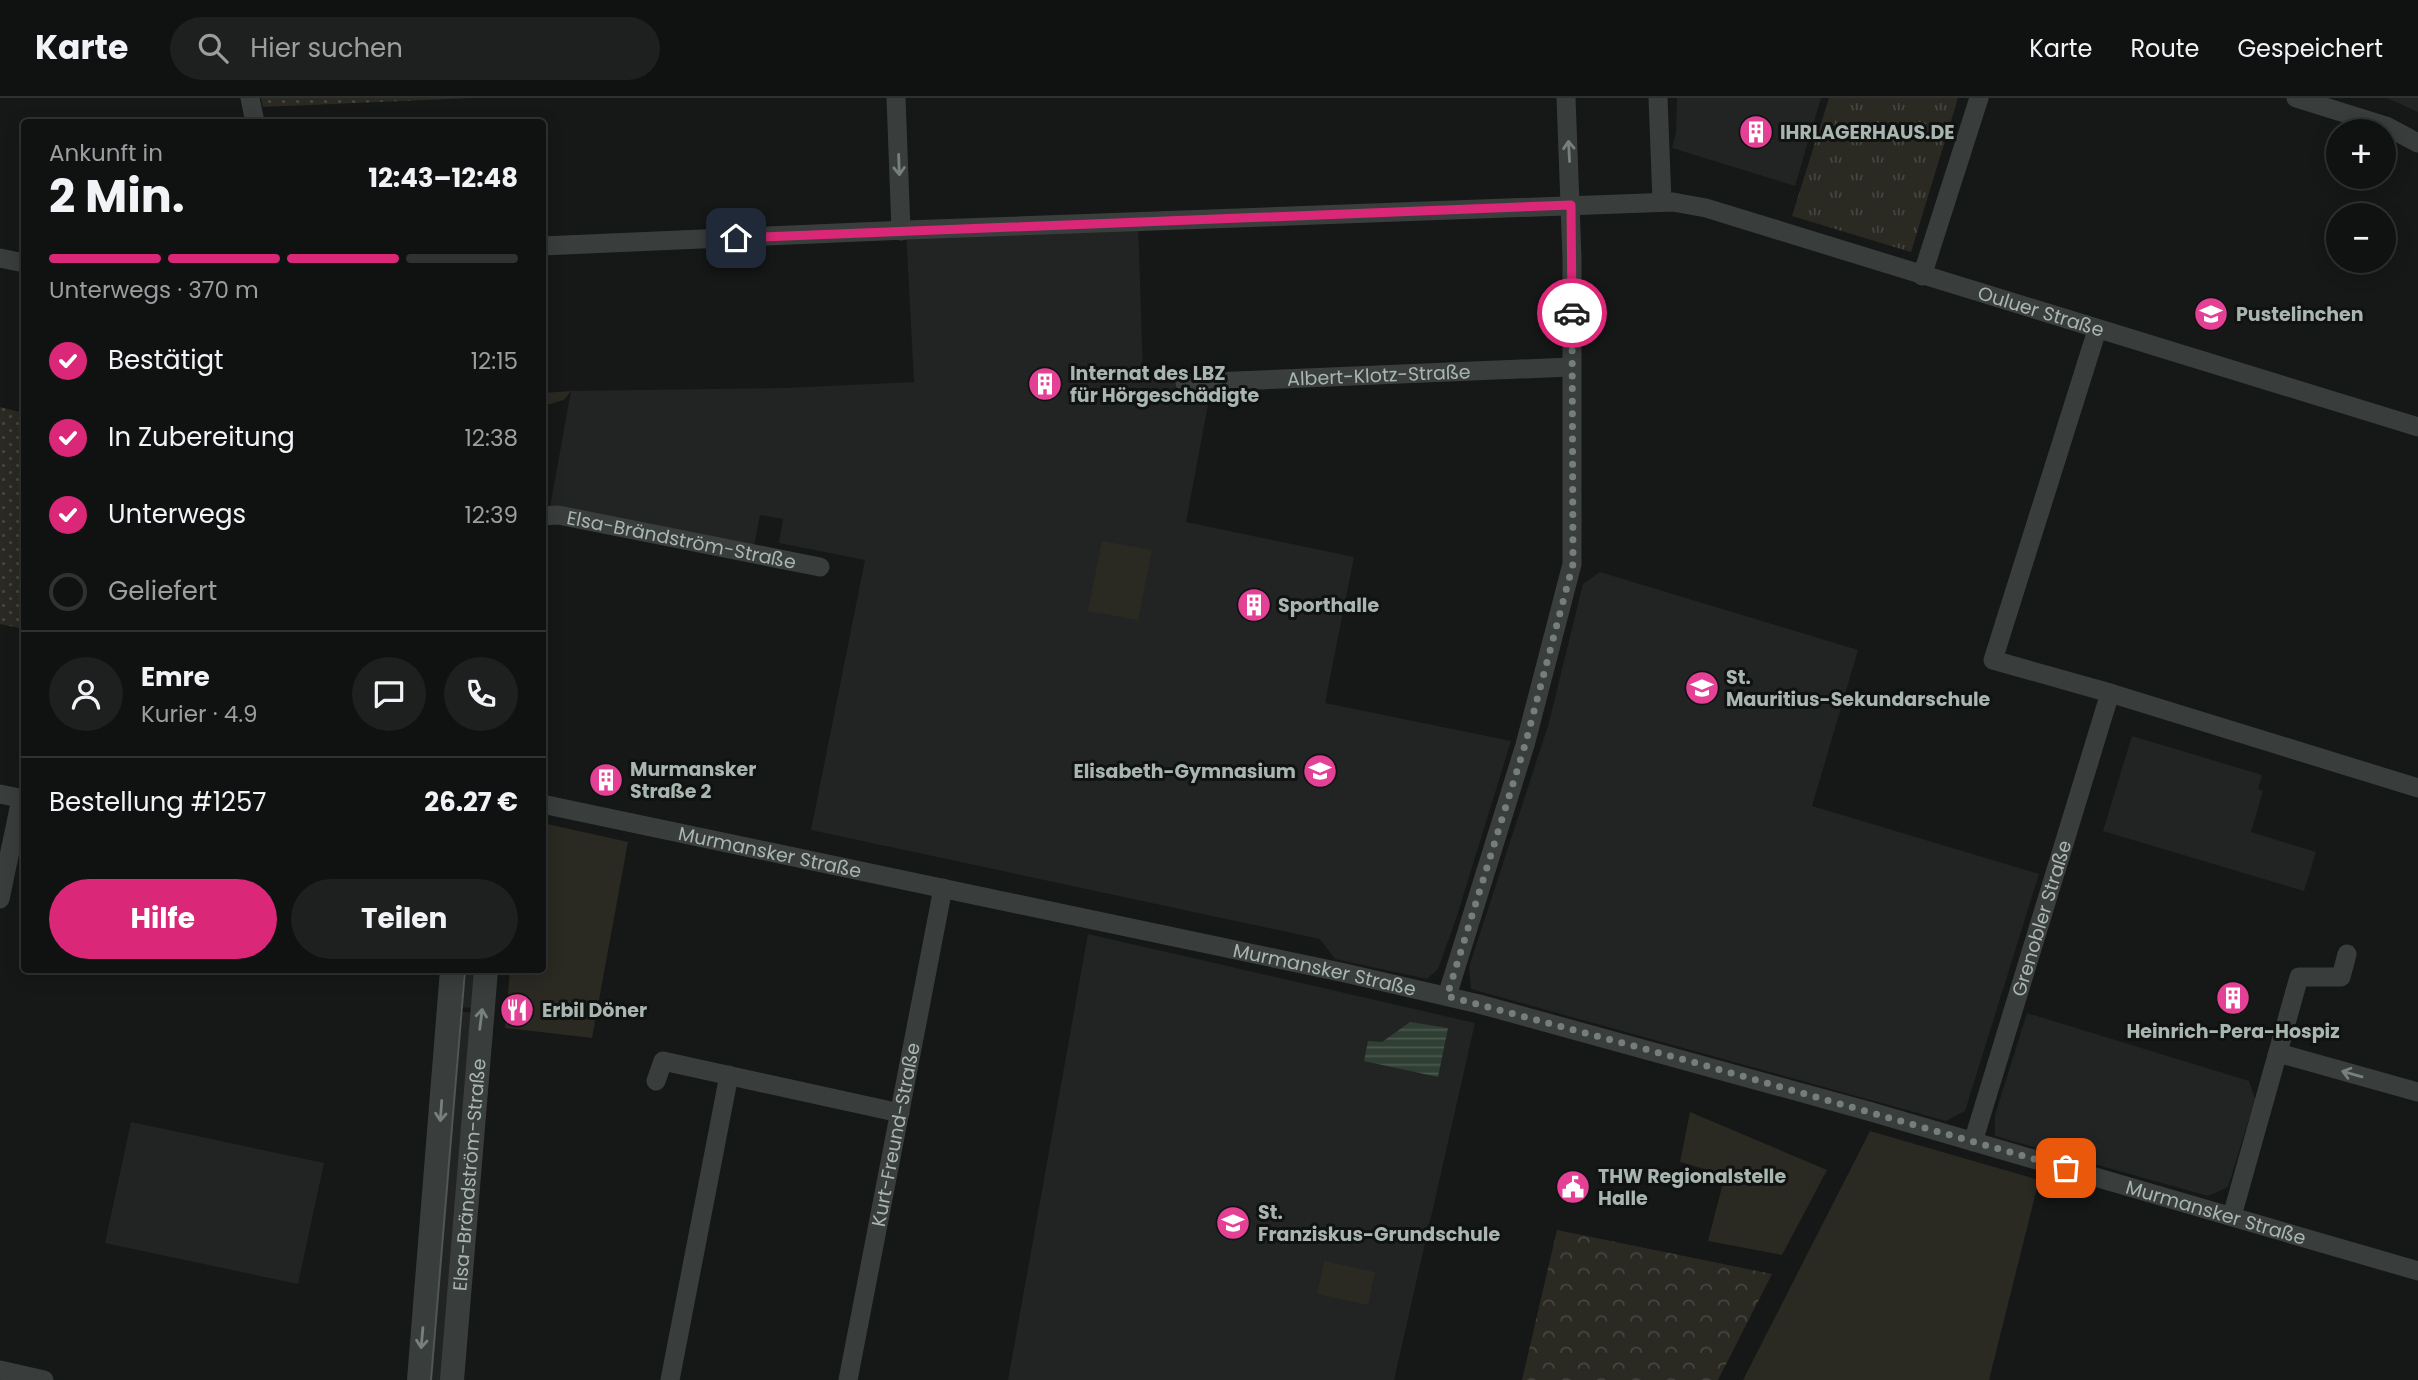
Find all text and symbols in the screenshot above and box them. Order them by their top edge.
search box [170,17,660,80]
text: Karte [35,24,128,71]
icon: search [194,29,232,67]
text: Hier suchen [250,30,403,66]
text: Karte [2029,32,2092,65]
text: Route [2130,32,2199,65]
text: Gespeichert [2237,32,2383,65]
building icon: IHRLAGERHAUS.DE [1737,113,1775,151]
place label: IHRLAGERHAUS.DE [1780,119,1955,146]
map controls [2326,119,2396,273]
button: + [2326,119,2396,189]
text: Ankunft in [49,137,163,169]
one-way arrow [1562,140,1575,163]
one-way arrow [892,153,905,176]
text: 12:43–12:48 [368,160,518,196]
text: 2 Min. [49,164,185,228]
button: − [2326,203,2396,273]
pin [706,208,766,268]
icon: home [717,219,755,257]
text: Unterwegs · 370 m [49,274,259,306]
courier [1537,278,1607,348]
street label: Ouluer Straße [1975,279,2107,344]
icon: car [1553,294,1591,332]
school or university icon: Pustelinchen [2192,295,2230,333]
place label: Pustelinchen [2236,301,2364,328]
icon: check [49,342,87,380]
text: Bestätigt [108,342,224,378]
text: 12:15 [471,345,518,377]
street label: Albert-Klotz-Straße [1287,358,1471,393]
place label: Internat des LBZ für Hörgeschädigte [1070,360,1259,409]
building icon: Internat des LBZ für Hörgeschädigte [1026,365,1064,403]
icon: check [49,419,87,457]
text: In Zubereitung [108,419,295,455]
text: 12:38 [464,422,518,454]
icon: check [49,496,87,534]
text: Unterwegs [108,496,246,532]
text: 12:39 [464,499,518,531]
street label: Elsa-Brändström-Straße [564,504,798,576]
text: Geliefert [108,573,217,609]
building icon: Sporthalle [1235,586,1273,624]
place label: Sporthalle [1278,592,1379,619]
button: person [49,657,123,731]
button: chat [352,657,426,731]
button: phone [444,657,518,731]
text: Emre [141,659,210,695]
place label: St. Mauritius-Sekundarschule [1726,664,1991,713]
school or university icon: St. Mauritius-Sekundarschule [1683,669,1721,707]
text: Kurier · 4.9 [141,698,258,730]
school or university icon: Elisabeth-Gymnasium [1301,752,1339,790]
place label: Murmansker Straße 2 [630,756,756,805]
place label: Elisabeth-Gymnasium [1073,758,1296,785]
building icon: Murmansker Straße 2 [587,761,625,799]
text: Bestellung #1257 [49,784,266,820]
text: 26.27 € [424,784,518,820]
street label: Murmansker Straße [676,820,864,885]
street label: Grenobler Straße [2005,837,2078,1000]
button: Hilfe [49,879,277,959]
button: Teilen [291,879,518,959]
street label: Murmansker Straße [1231,937,1419,1003]
building icon: Heinrich-Pera-Hospiz [2214,979,2252,1017]
restaurant icon: Erbil Döner [498,991,536,1029]
place label: Erbil Döner [542,997,647,1024]
one-way arrow [475,1008,488,1031]
place label: Heinrich-Pera-Hospiz [2126,1018,2340,1045]
street label: Kurt-Freund-Straße [865,1040,927,1229]
street label: Elsa-Brändström-Straße [446,1057,493,1292]
one-way arrow [2342,1066,2364,1079]
one-way arrow [434,1099,447,1122]
pin [2036,1138,2096,1198]
icon: bag [2047,1149,2085,1187]
place label: THW Regionalstelle Halle [1598,1163,1786,1212]
public building icon: THW Regionalstelle Halle [1554,1168,1592,1206]
street label: Murmansker Straße [2122,1174,2309,1252]
place label: St. Franziskus-Grundschule [1258,1199,1500,1248]
school or university icon: St. Franziskus-Grundschule [1214,1204,1252,1242]
one-way arrow [416,1326,429,1348]

